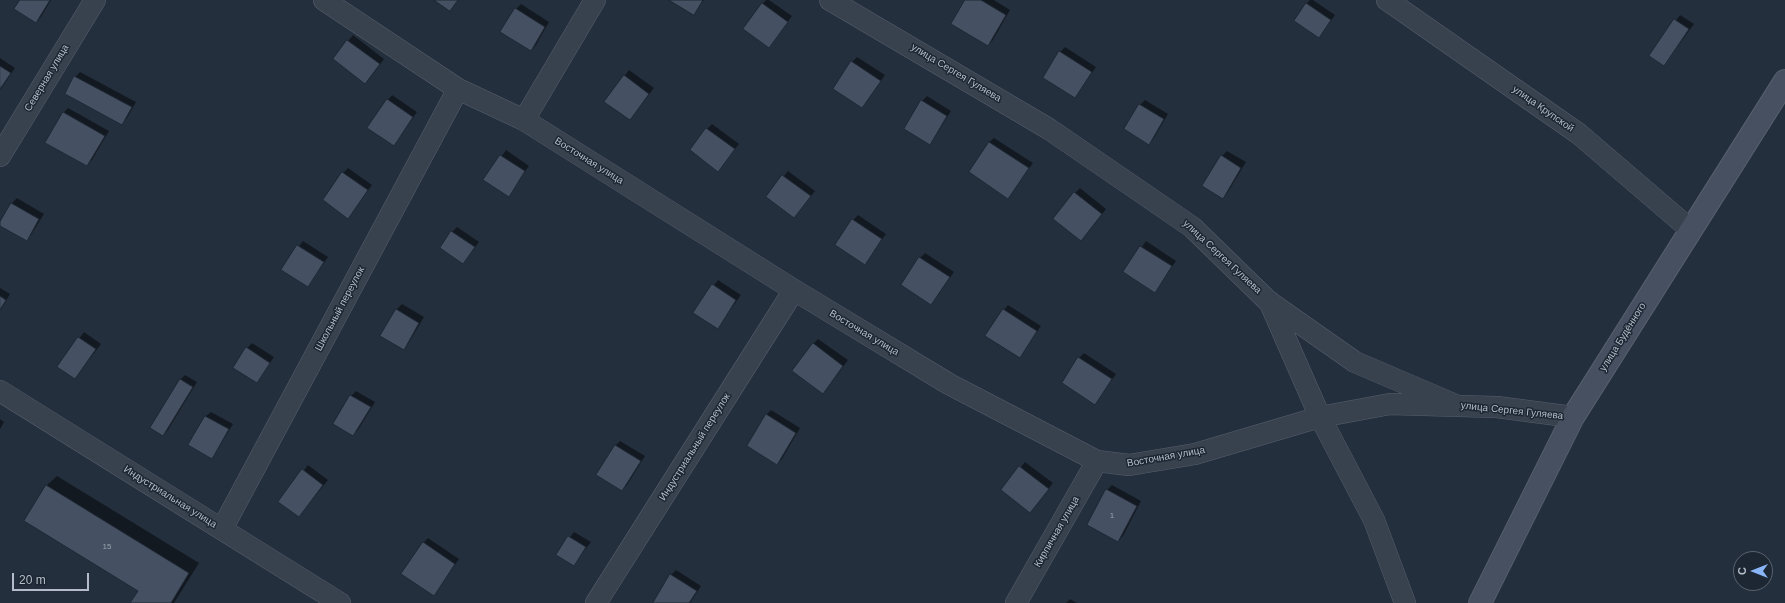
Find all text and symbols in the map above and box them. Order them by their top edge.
street label: улица Сергея Гуляева [909,41,1003,105]
street label: Северная улица [22,42,72,114]
street label: улица Крупской [1510,83,1576,135]
street label: Восточная улица [552,135,626,187]
street label: улица Сергея Гуляева [1180,218,1264,296]
street label: Школьный переулок [313,265,367,353]
street label: улица Будённого [1597,301,1649,373]
street label: Восточная улица [827,308,901,358]
street label: Индустриальный переулок [657,391,733,503]
street label: улица Сергея Гуляева [1460,400,1564,422]
street label: Восточная улица [1126,444,1206,470]
street label: Индустриальная улица [121,463,219,531]
street label: Кирпичная улица [1032,494,1082,570]
house number: 1 [1110,511,1114,521]
house number: 15 [103,542,111,552]
north arrow [1733,551,1773,591]
scale bar [14,565,91,591]
text: С [1736,567,1748,575]
text: 20 m [19,573,46,587]

